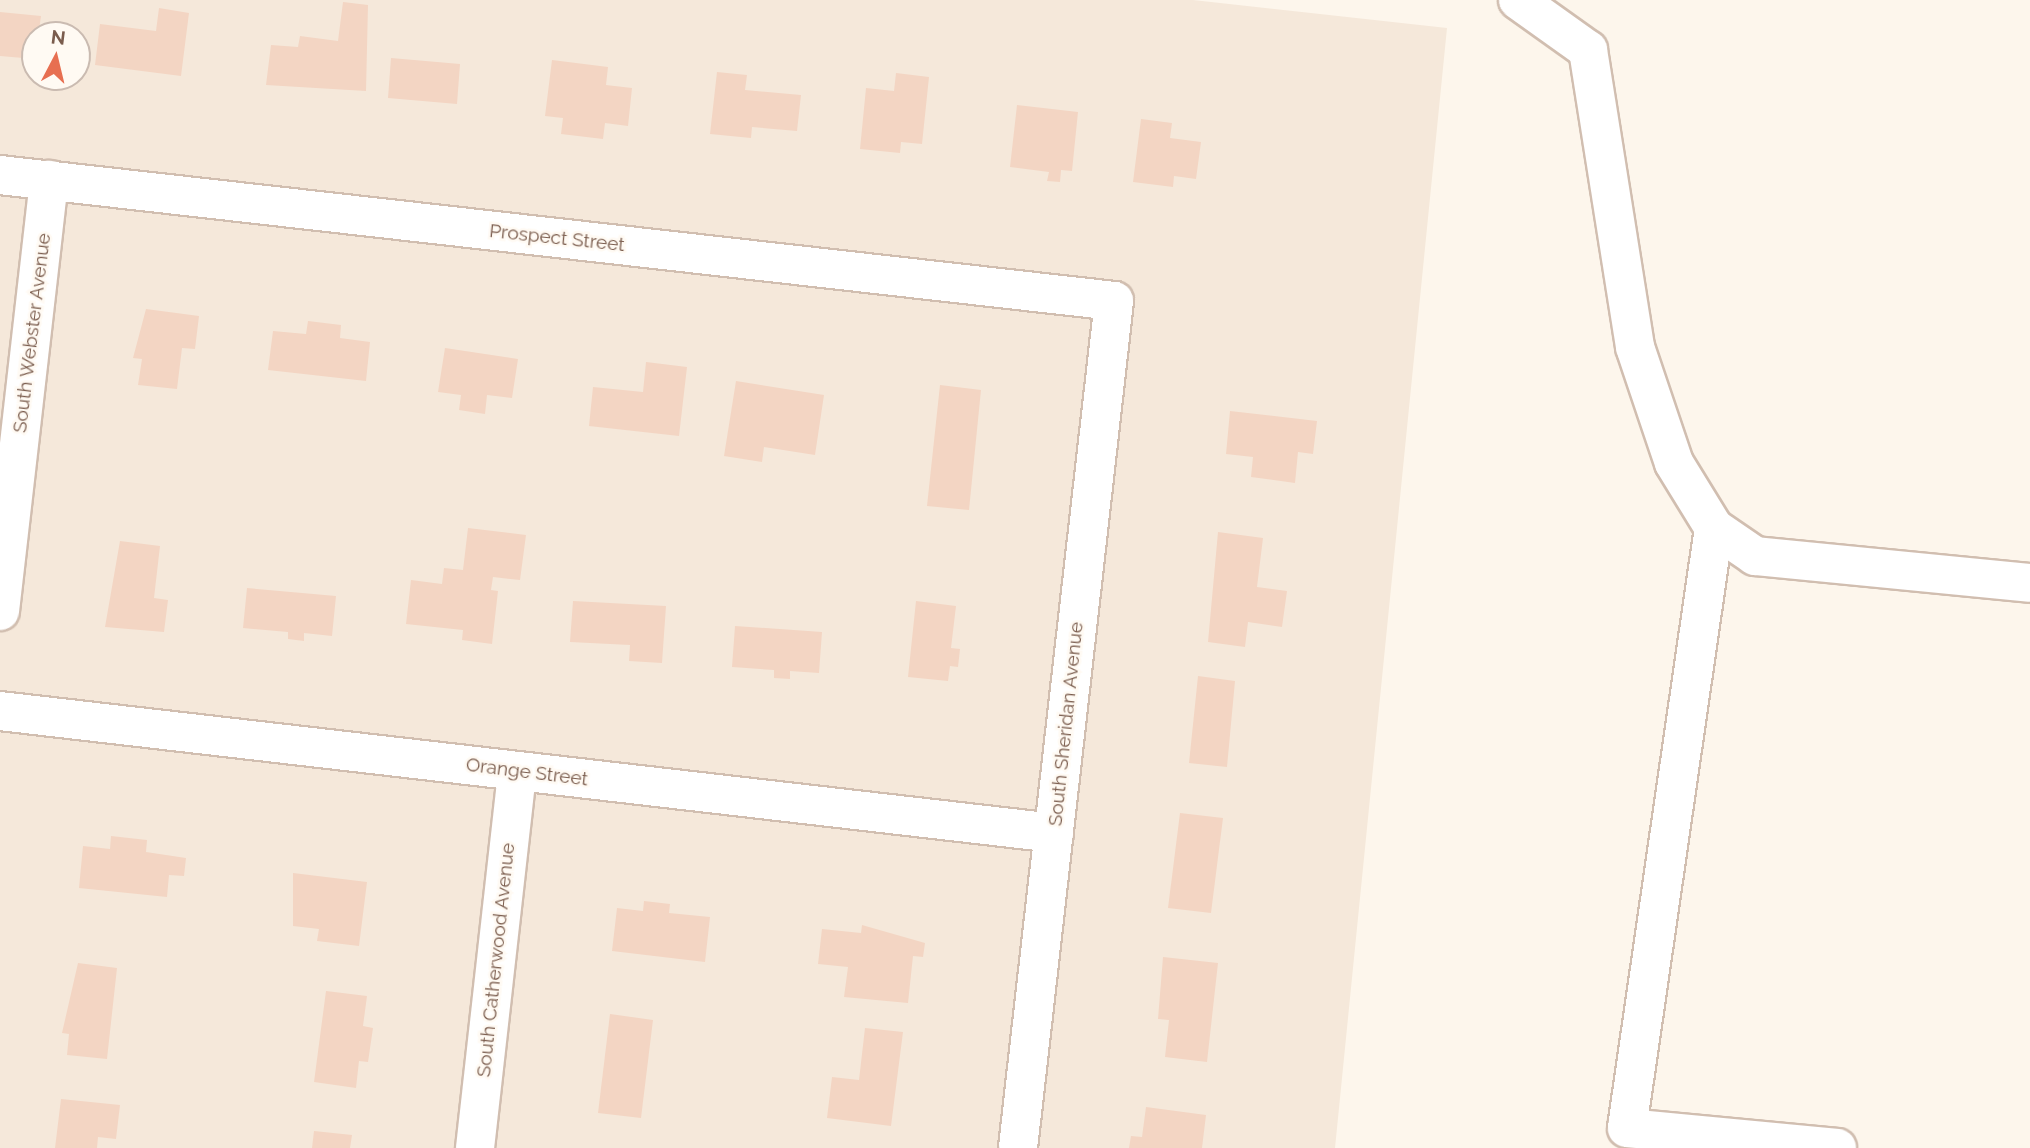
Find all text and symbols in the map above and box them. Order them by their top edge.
north arrow [21,21,91,91]
text: N [50,25,67,49]
street label: Prospect Street [488,220,626,256]
street label: South Webster Avenue [8,231,56,435]
street label: South Sheridan Avenue [1044,620,1088,828]
street label: Orange Street [465,753,589,791]
street label: South Catherwood Avenue [472,841,520,1079]

